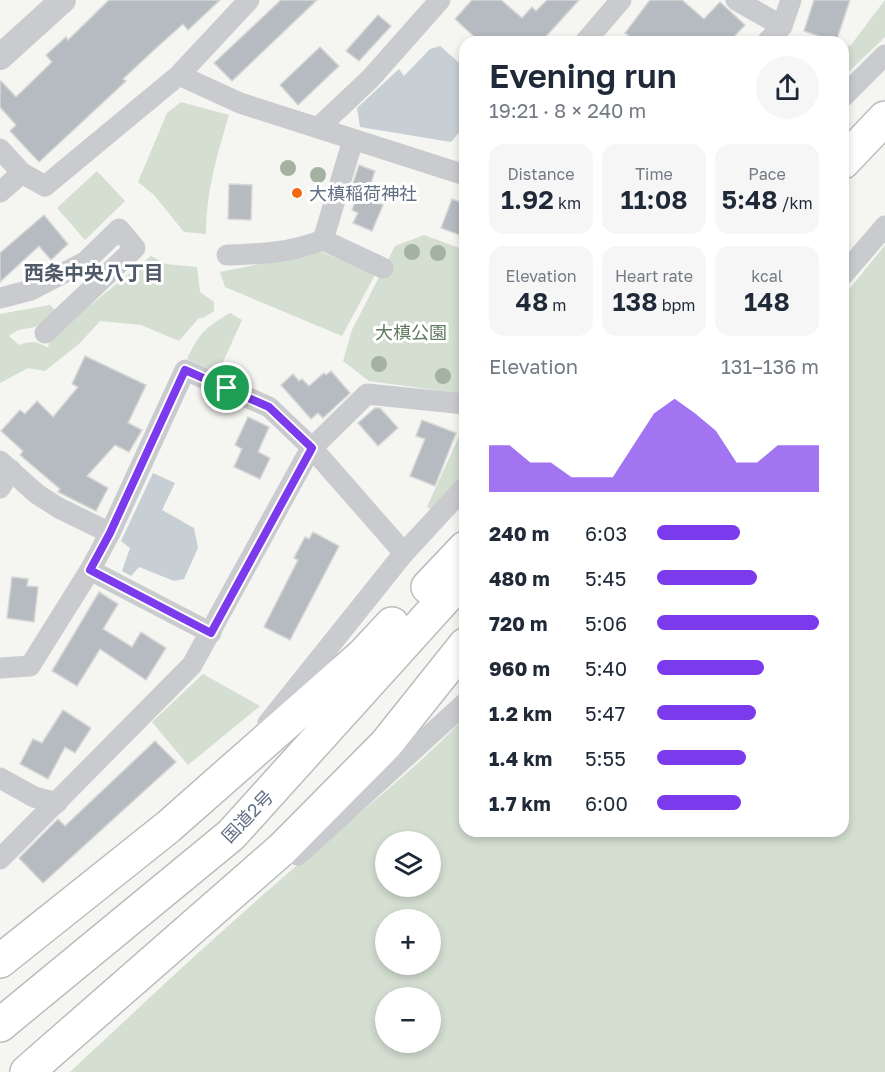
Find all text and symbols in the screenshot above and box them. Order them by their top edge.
text: Evening run [489,56,677,95]
button: share [756,56,819,119]
text: 19:21 · 8 × 240 m [489,98,646,122]
text: Distance [507,164,575,184]
text: Time [635,164,673,184]
text: Pace [748,164,786,184]
place label: 大槙稲荷神社 [309,182,417,204]
text: 1.92 [501,184,554,215]
text: 11:08 [620,184,688,215]
text: 5:48 [721,184,778,215]
marker: 大槙稲荷神社 [290,186,304,200]
text: km [554,193,581,213]
text: /km [778,193,813,213]
district label: 西条中央八丁目 [24,260,164,284]
text: Elevation [505,266,577,286]
text: Heart rate [615,266,693,286]
text: kcal [751,266,783,286]
text: 48 [516,286,548,317]
text: 138 [612,286,658,317]
text: 148 [744,286,790,317]
text: m [548,295,566,315]
text: bpm [658,295,696,315]
park label: 大槙公園 [375,321,447,343]
text: Elevation [489,354,578,378]
text: 131–136 m [721,354,819,378]
pin [201,362,252,413]
icon: arrive [210,371,243,404]
text: 240 m [489,521,549,545]
text: 6:03 [585,521,627,545]
text: 480 m [489,566,550,590]
text: 5:45 [585,566,626,590]
text: 720 m [489,611,548,635]
text: 5:06 [585,611,627,635]
text: 960 m [489,656,550,680]
text: 5:40 [585,656,627,680]
text: 1.2 km [489,701,552,725]
text: 5:47 [585,701,625,725]
text: 1.4 km [489,746,552,770]
text: 5:55 [585,746,626,770]
street label: 国道2号 [217,785,277,847]
text: 1.7 km [489,791,551,815]
text: 6:00 [585,791,628,815]
map controls [375,831,441,1053]
button: layers [375,831,441,897]
button: + [375,909,441,975]
button: − [375,987,441,1053]

